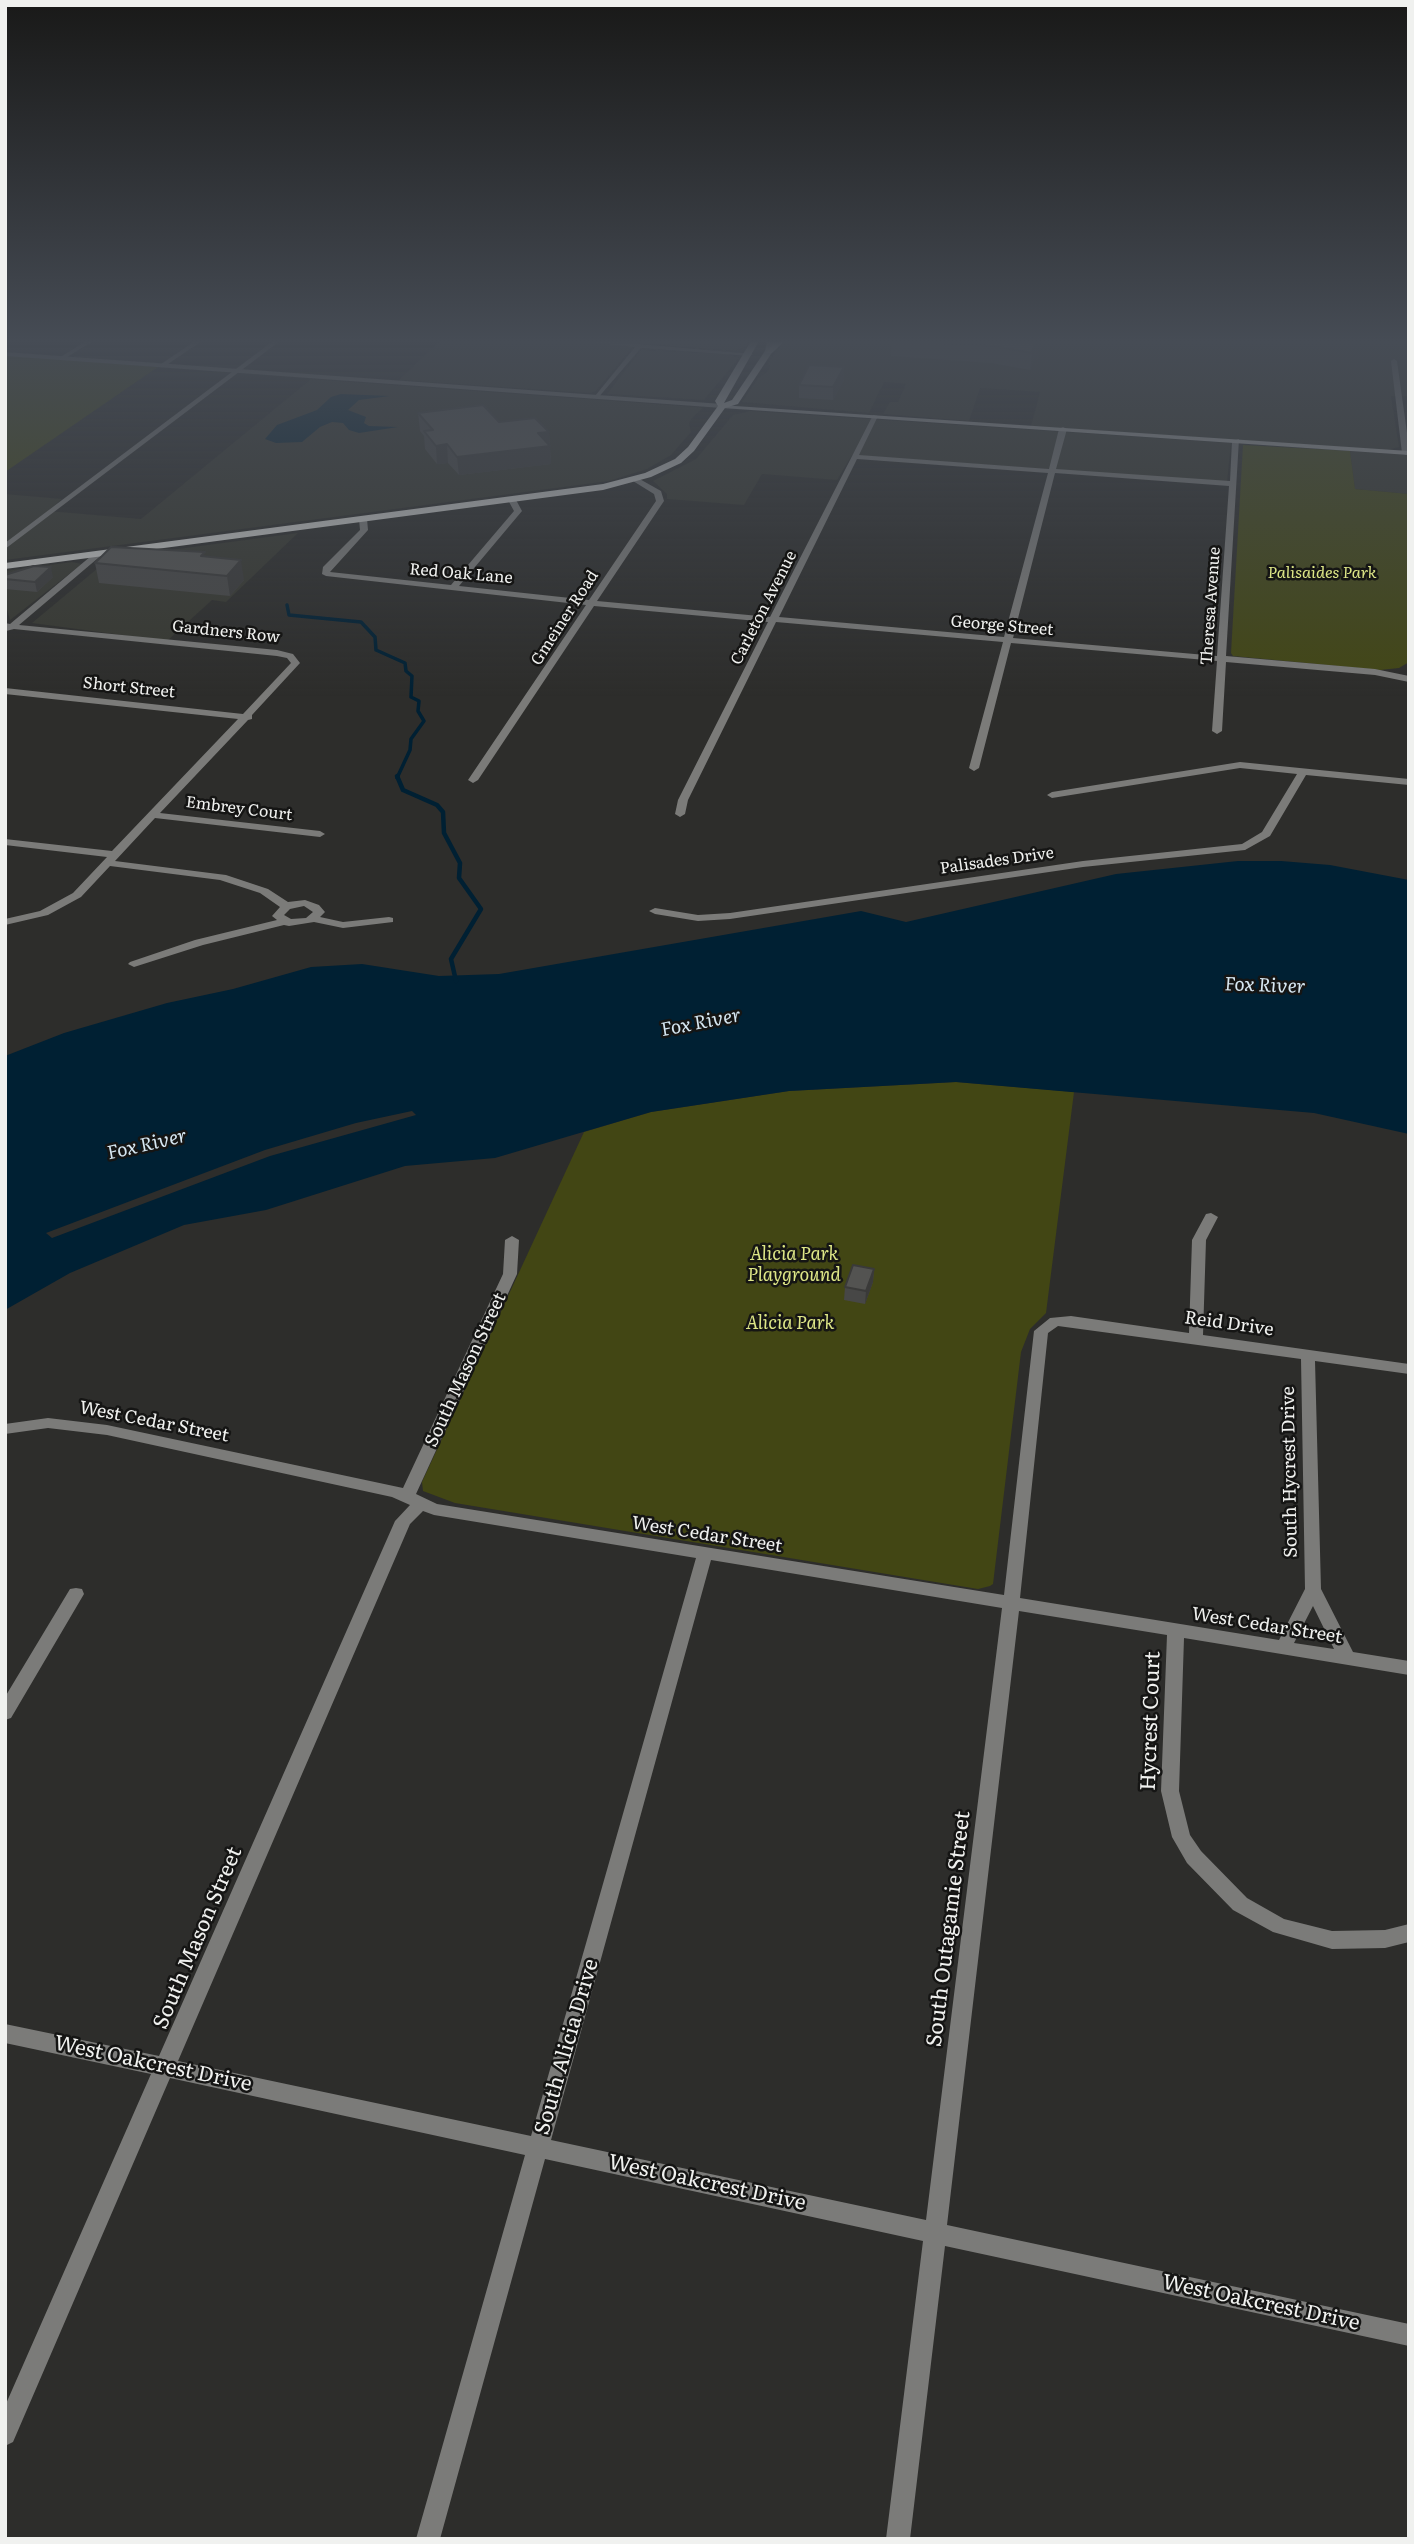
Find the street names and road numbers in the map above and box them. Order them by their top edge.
street label: Theresa Avenue [1197,546,1225,666]
street label: Carleton Avenue [727,548,801,668]
street label: Red Oak Lane [409,560,513,588]
street label: Gmeiner Road [527,567,603,669]
street label: George Street [950,612,1054,640]
street label: Gardners Row [171,617,281,647]
street label: Short Street [82,674,176,702]
street label: Embrey Court [185,793,293,825]
street label: Palisades Drive [939,844,1055,878]
street label: South Mason Street [421,1289,511,1451]
street label: Reid Drive [1183,1307,1275,1341]
street label: South Hycrest Drive [1278,1386,1302,1558]
street label: West Cedar Street [77,1397,231,1447]
street label: West Cedar Street [630,1512,784,1558]
street label: West Cedar Street [1190,1603,1344,1649]
street label: Hycrest Court [1136,1651,1166,1791]
street label: South Outagamie Street [922,1810,976,2048]
street label: South Mason Street [148,1843,248,2033]
street label: South Alicia Drive [530,1956,604,2138]
street label: West Oakcrest Drive [52,2031,254,2097]
street label: West Oakcrest Drive [606,2150,808,2216]
street label: West Oakcrest Drive [1160,2270,1362,2336]

